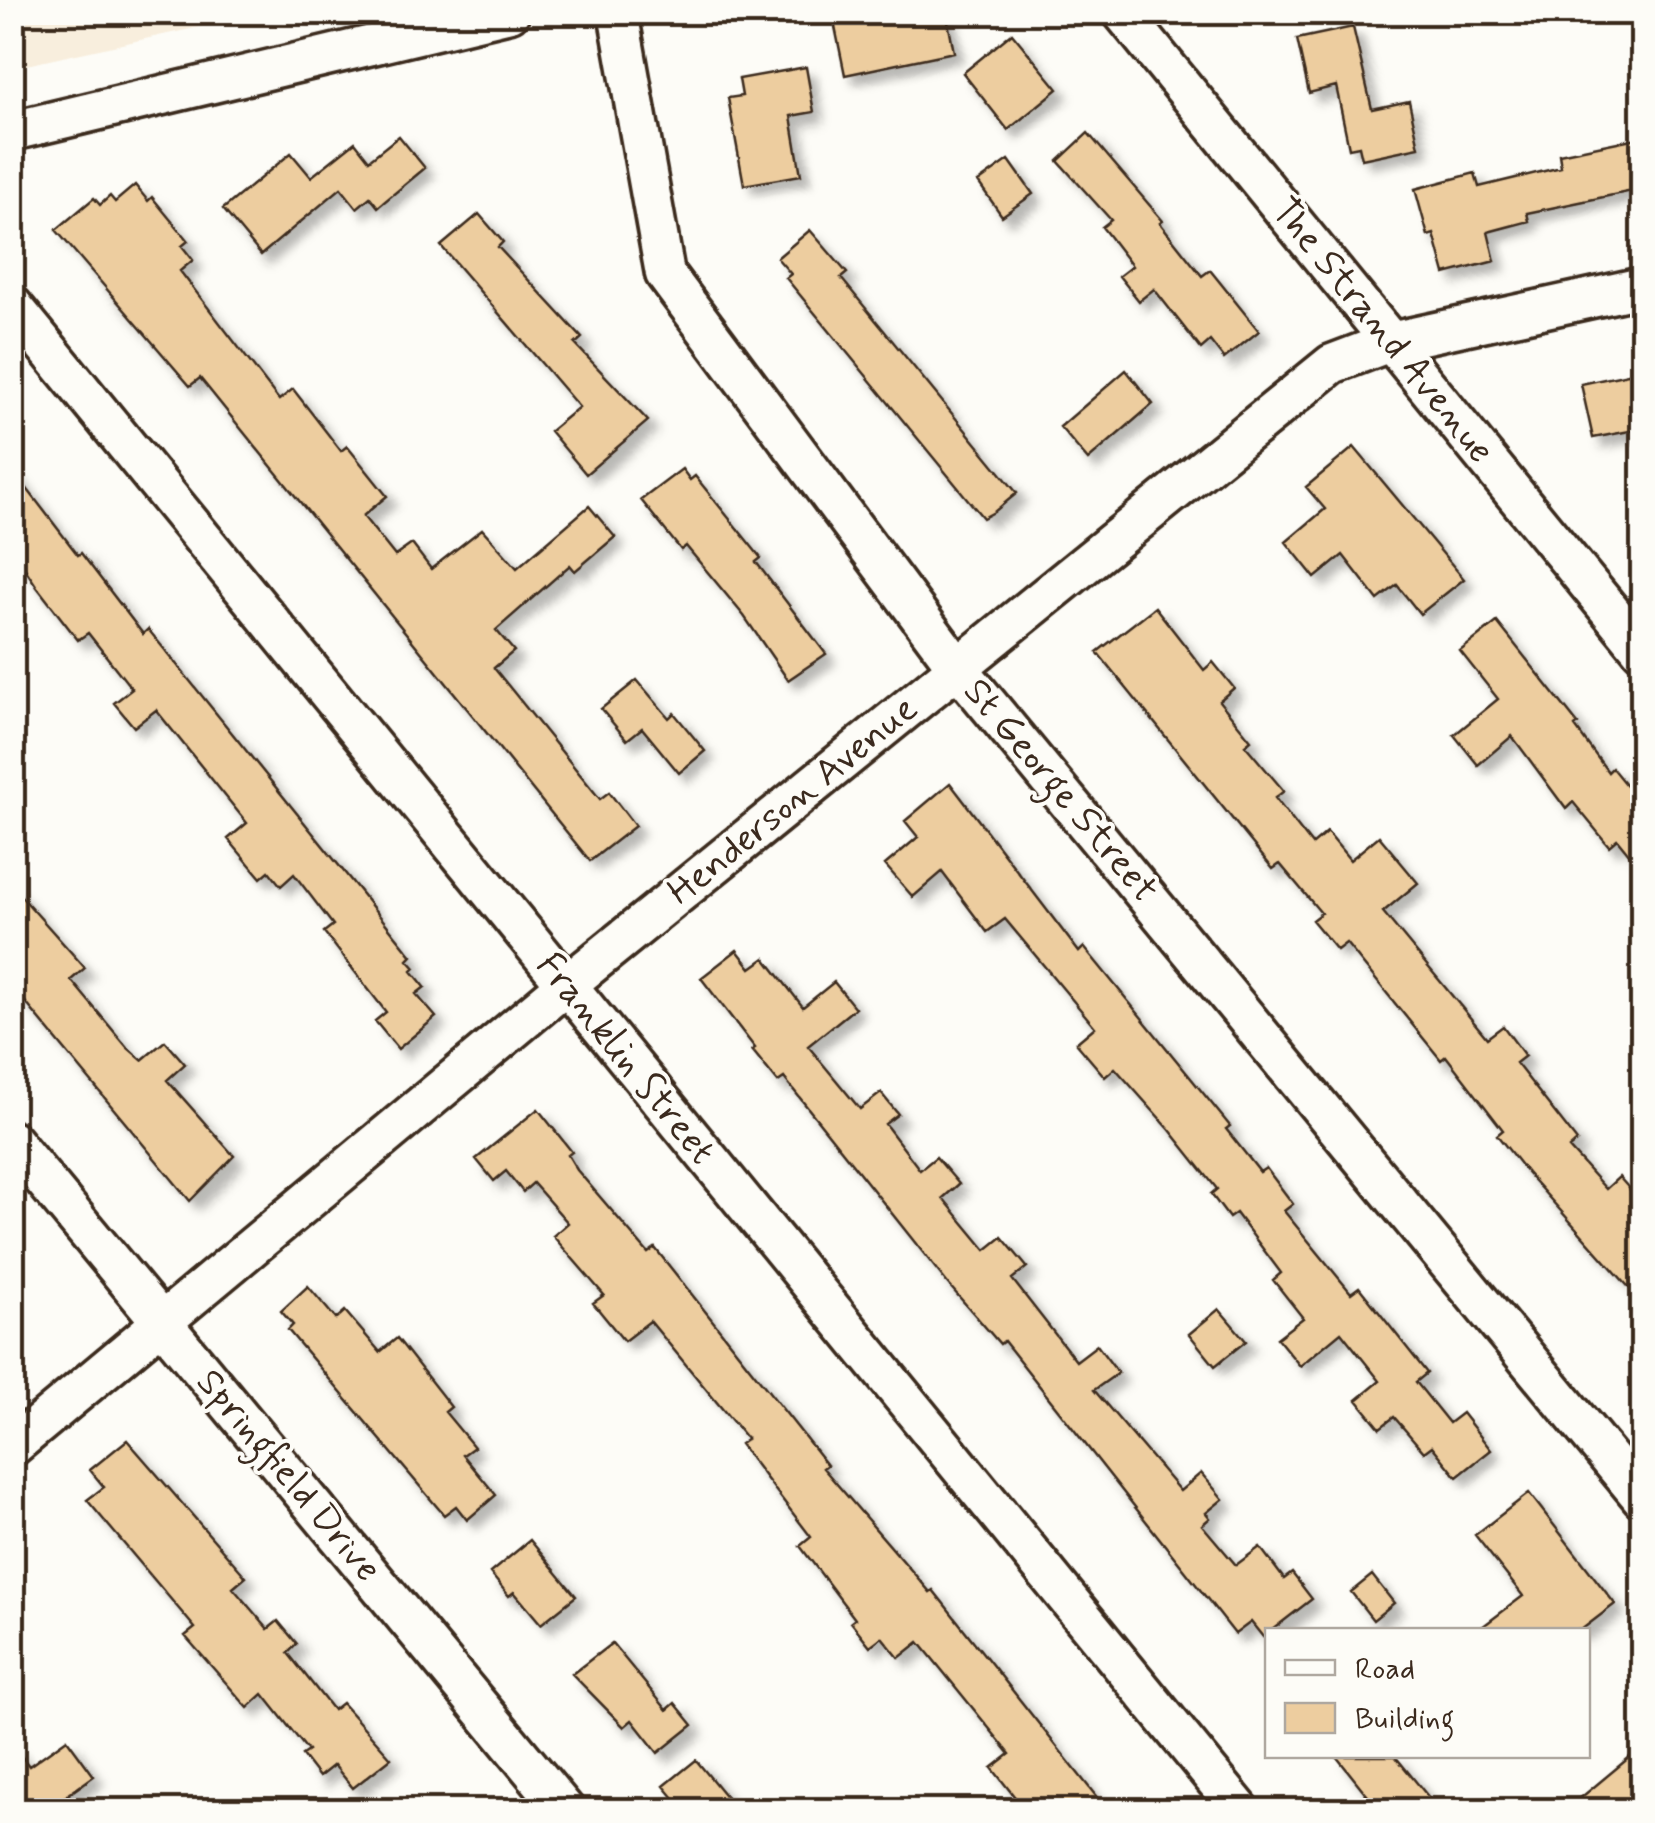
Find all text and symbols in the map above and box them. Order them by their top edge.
street label: The Strand Avenue [1260,188,1504,474]
street label: St George Street [949,669,1168,916]
street label: Henderson Avenue [658,685,928,917]
street label: Franklin Street [524,943,726,1175]
street label: Springfield Drive [181,1359,392,1595]
legend [1265,1628,1590,1758]
text: Road [1355,1650,1415,1689]
text: Building [1355,1700,1454,1742]

